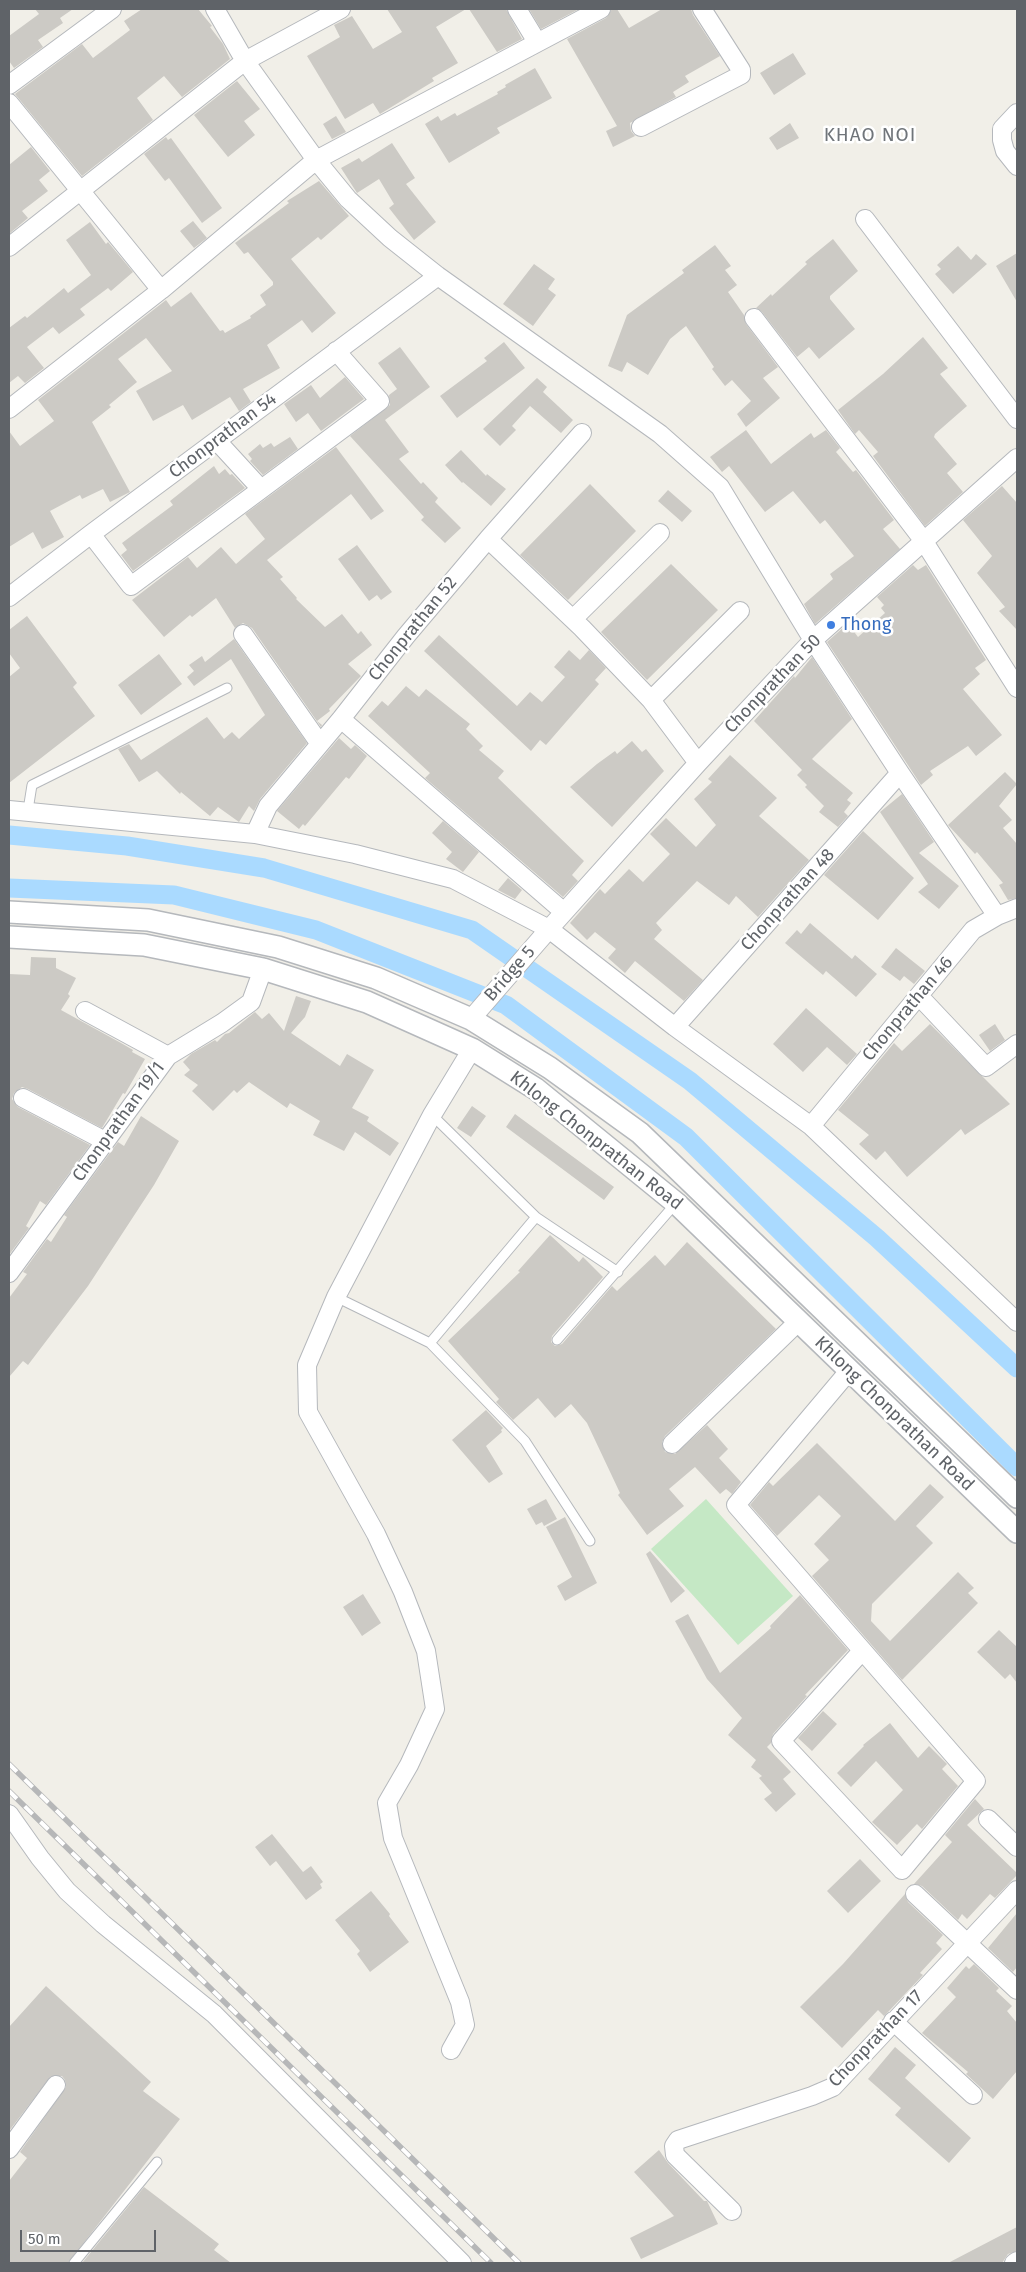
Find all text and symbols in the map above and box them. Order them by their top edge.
district label: KHAO NOI [823,125,917,147]
street label: Chonprathan 54 [165,389,281,483]
street label: Chonprathan 52 [364,572,462,686]
place label: Thong [841,614,891,636]
marker: Thong [825,619,837,631]
street label: Chonprathan 50 [720,630,826,738]
street label: Chonprathan 48 [736,844,840,956]
street label: Bridge 5 [480,942,540,1006]
street label: Chonprathan 46 [858,952,958,1066]
street label: Chonprathan 19/1 [68,1058,170,1186]
street label: Khlong Chonprathan Road [505,1067,687,1215]
street label: Khlong Chonprathan Road [810,1332,978,1496]
street label: Chonprathan 17 [824,1986,928,2092]
scale bar [22,2220,159,2252]
text: 50 m [28,2230,61,2248]

